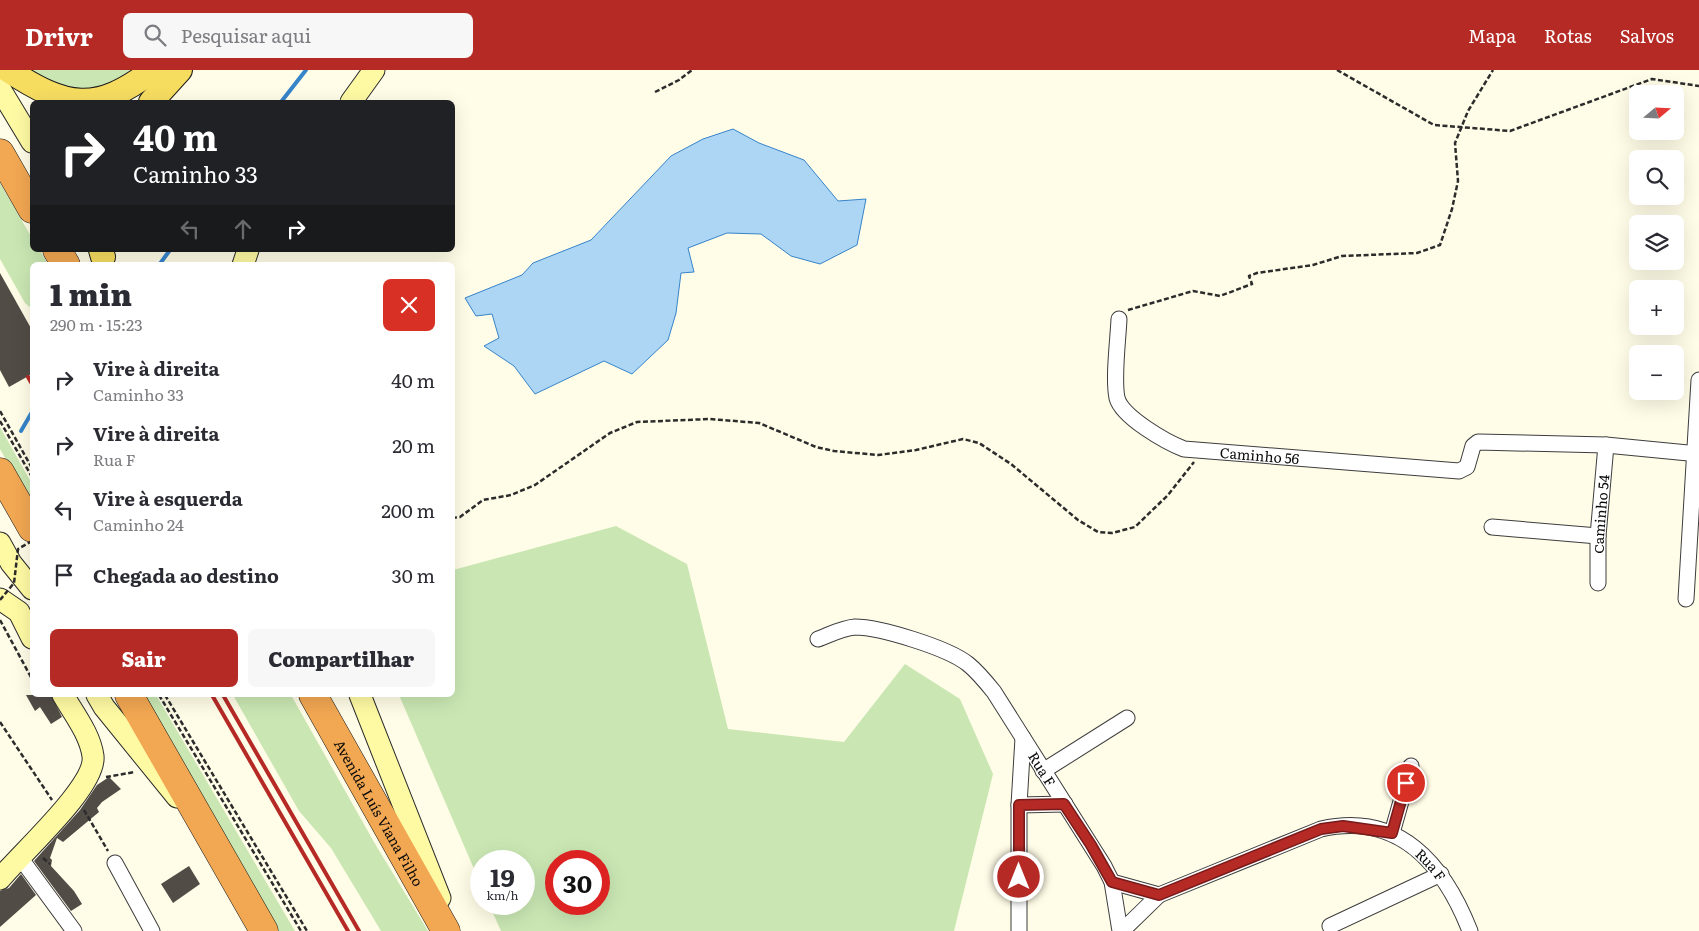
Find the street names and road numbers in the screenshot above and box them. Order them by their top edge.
street label: Caminho 56 [1219,442,1300,468]
street label: Caminho 54 [1588,473,1613,554]
street label: Avenida Luís Viana Filho [330,736,429,890]
street label: Rua F [1024,748,1061,790]
street label: Rua F [1411,843,1451,885]

